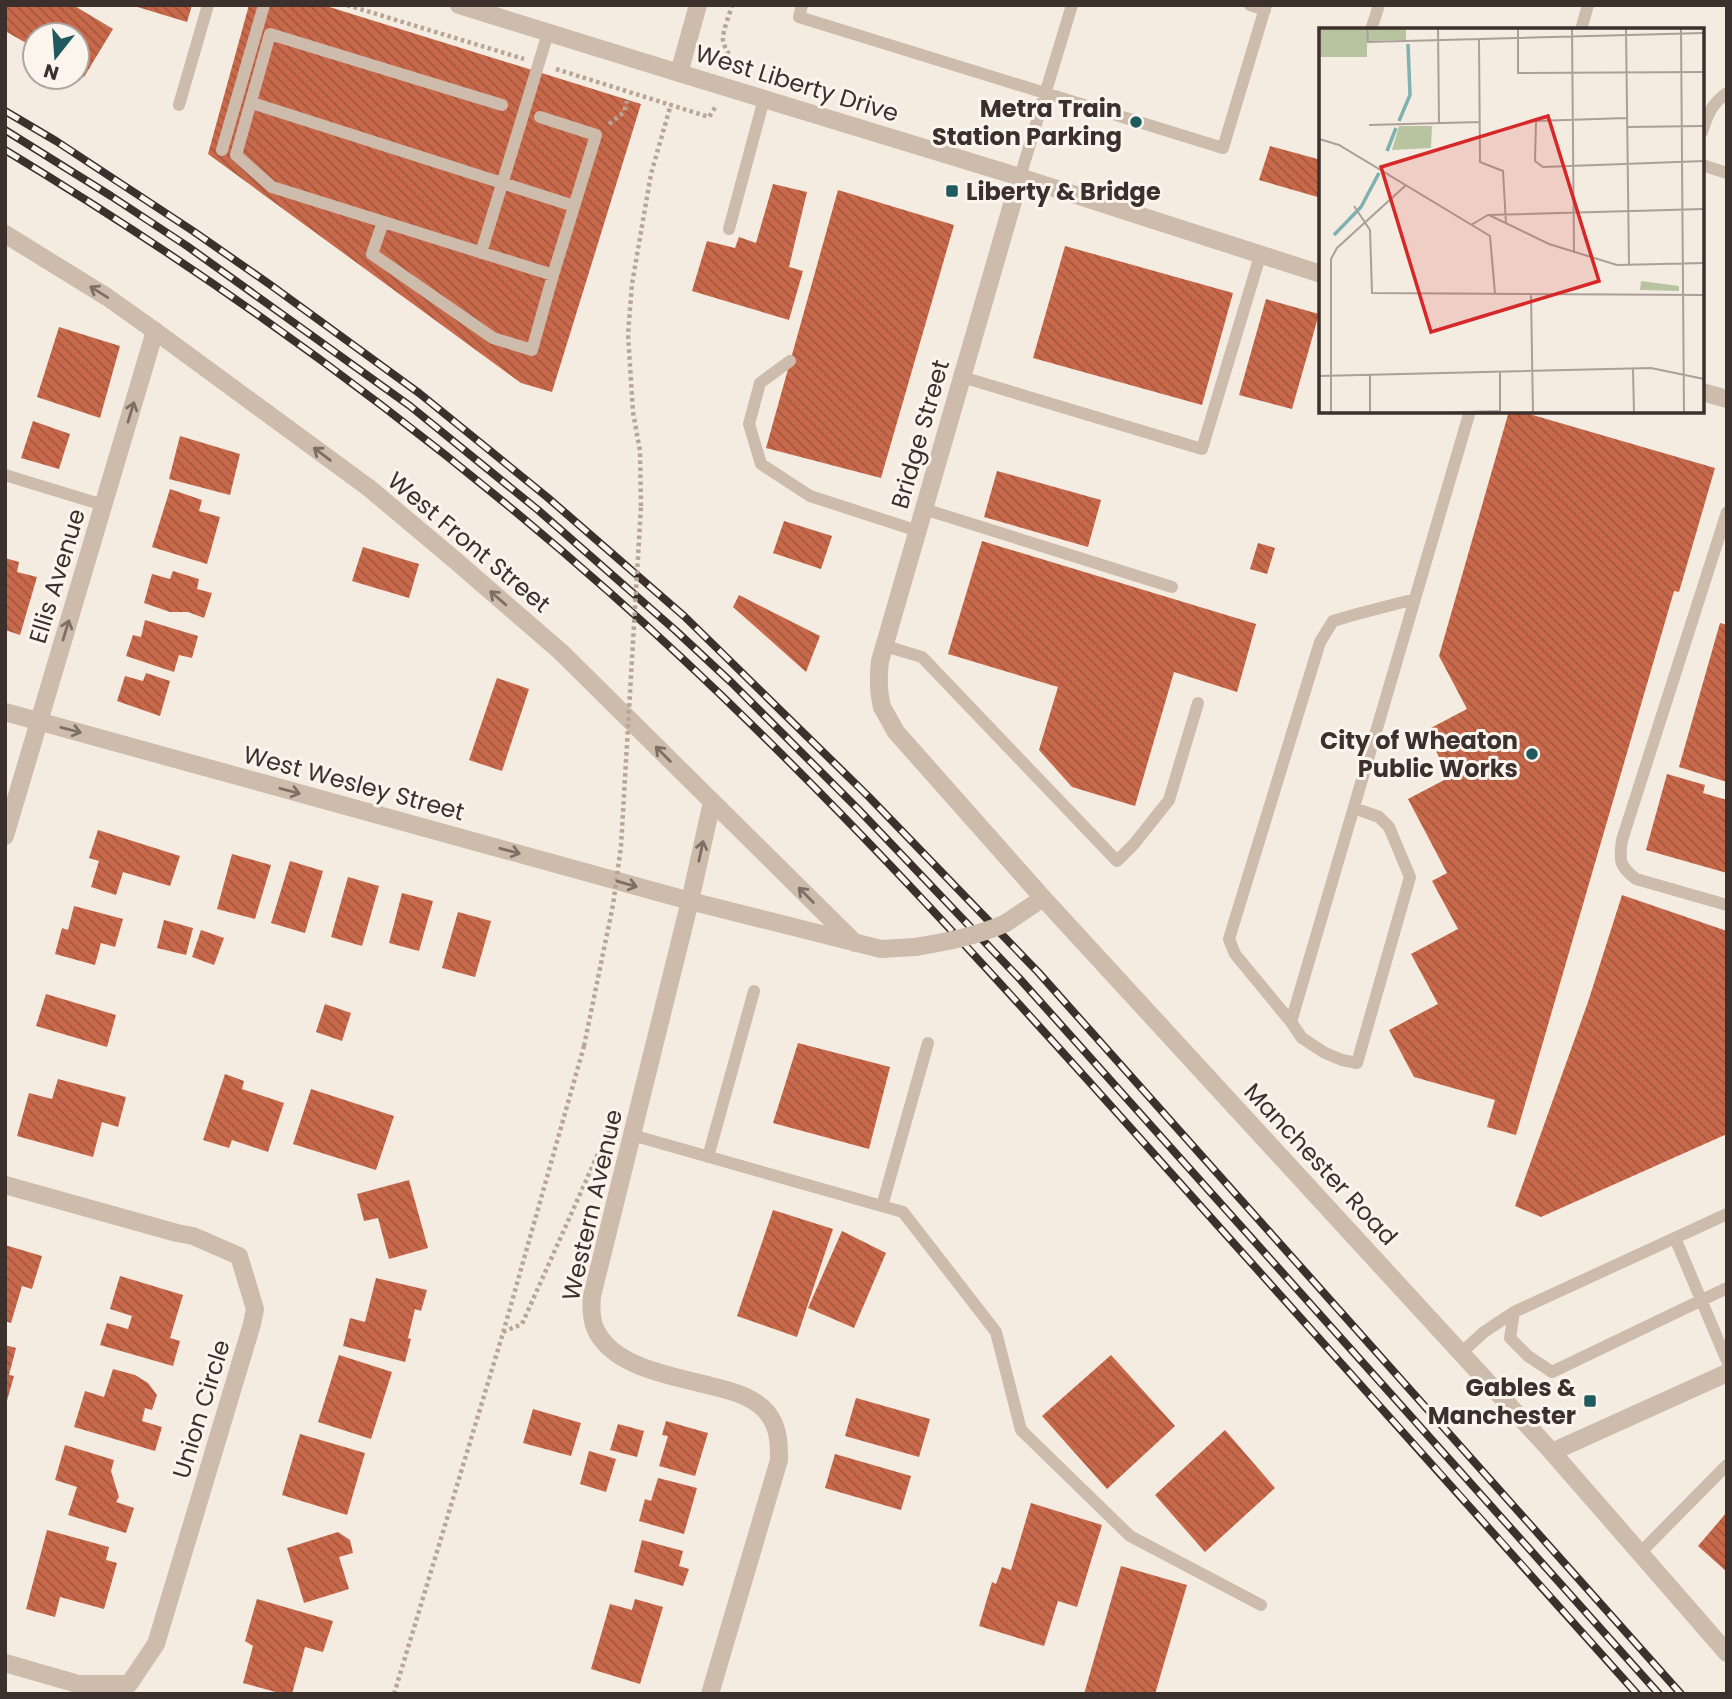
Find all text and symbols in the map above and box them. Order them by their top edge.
north arrow [21,21,91,91]
inset map [1319,28,1704,413]
street label: West Liberty Drive [691,36,903,130]
text: N [40,57,62,87]
place label: Metra Train Station Parking [932,92,1122,153]
marker: Metra Train Station Parking [1128,114,1144,130]
place label: Liberty & Bridge [966,175,1161,208]
marker: Liberty & Bridge [944,183,960,199]
one-way arrow [90,285,109,300]
street label: Bridge Street [883,356,957,512]
one-way arrow [126,401,139,423]
one-way arrow [313,446,332,461]
street label: West Front Street [381,464,557,620]
street label: Ellis Avenue [21,505,93,647]
one-way arrow [489,590,507,606]
one-way arrow [61,619,74,641]
one-way arrow [59,724,82,737]
place label: City of Wheaton Public Works [1320,724,1518,785]
street label: West Wesley Street [240,738,468,828]
one-way arrow [655,745,672,762]
marker: City of Wheaton Public Works [1524,746,1540,762]
one-way arrow [279,785,301,798]
one-way arrow [695,841,708,863]
one-way arrow [498,845,520,858]
one-way arrow [616,878,638,891]
one-way arrow [798,887,815,904]
street label: Manchester Road [1237,1076,1405,1252]
street label: Western Avenue [554,1106,630,1304]
street label: Union Circle [164,1336,238,1482]
place label: Gables & Manchester [1428,1371,1577,1432]
marker: Gables & Manchester [1582,1393,1598,1409]

